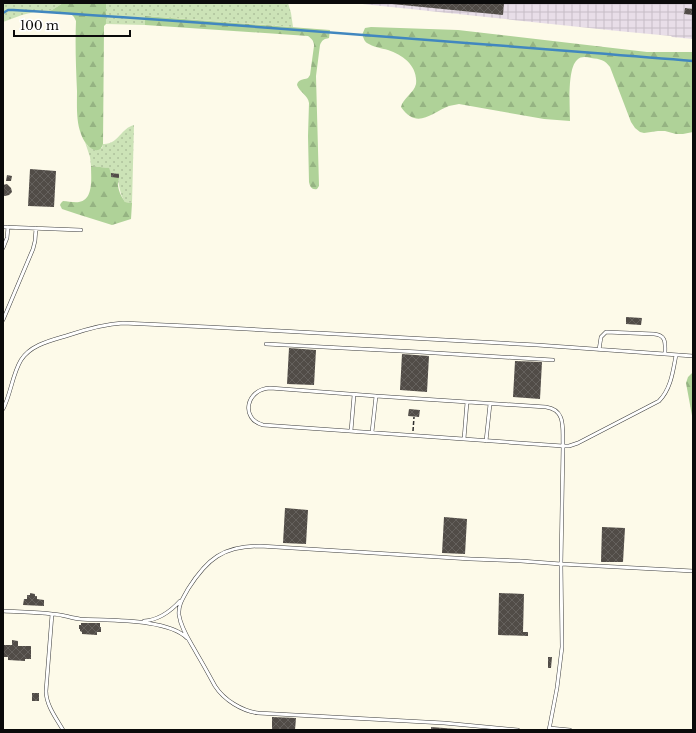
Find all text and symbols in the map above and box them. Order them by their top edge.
scale bar [14,12,130,38]
text: 100 m [20,18,59,33]

